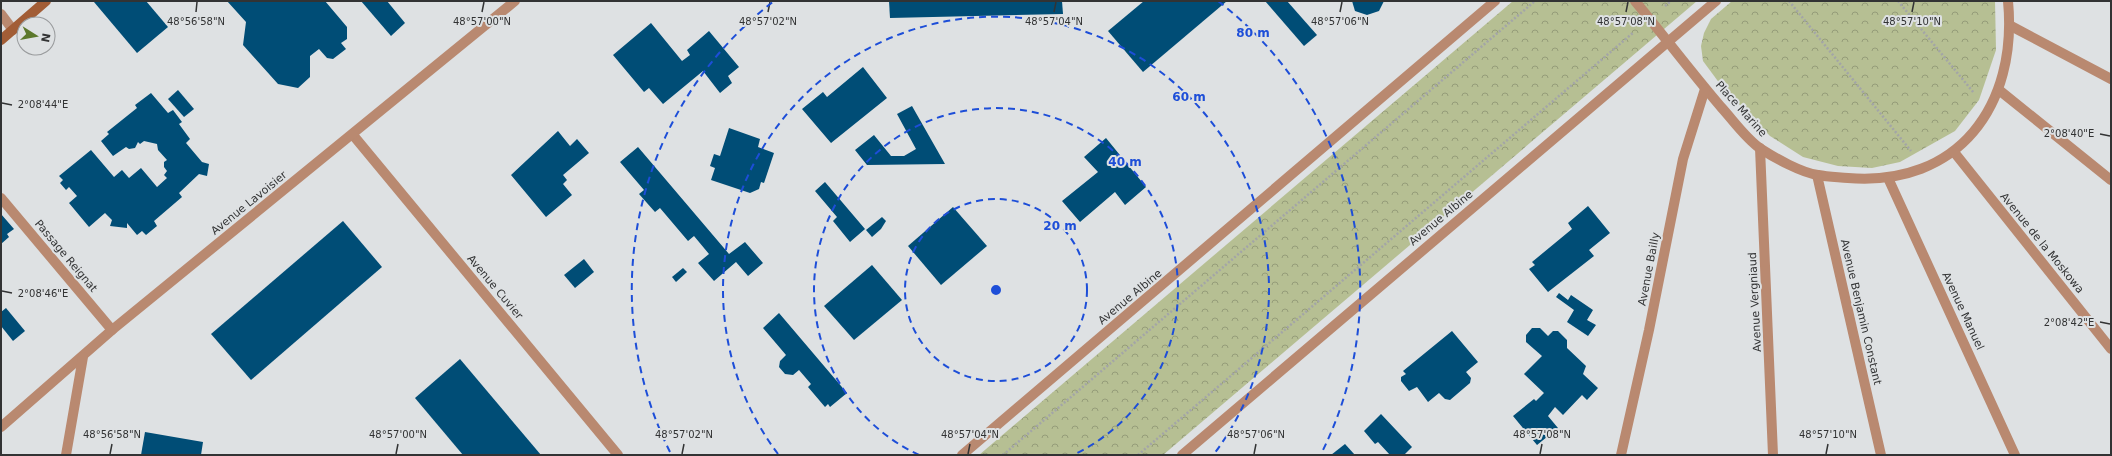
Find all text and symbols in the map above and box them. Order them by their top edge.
north arrow [16,16,56,56]
text: 48°56'58"N [167,16,225,27]
text: 48°57'00"N [453,16,511,27]
text: 48°57'02"N [739,16,797,27]
text: 48°57'04"N [1025,16,1083,27]
text: 48°57'06"N [1311,16,1369,27]
text: 48°57'08"N [1597,16,1655,27]
text: 48°57'10"N [1883,16,1941,27]
text: 80 m [1236,26,1270,40]
text: N [38,32,53,44]
street label: Place Marine [1713,79,1770,140]
text: 60 m [1172,90,1206,104]
text: 2°08'44"E [18,99,68,110]
text: 2°08'40"E [2044,128,2094,139]
text: 40 m [1108,155,1142,169]
street label: Avenue Lavoisier [209,168,290,238]
street label: Avenue Albine [1407,188,1476,248]
street label: Avenue de la Moskowa [1998,190,2086,296]
street label: Passage Reignat [32,217,100,295]
text: 20 m [1043,219,1077,233]
street label: Avenue Bailly [1636,231,1663,307]
street label: Avenue Benjamin Constant [1838,238,1884,387]
street label: Avenue Cuvier [464,252,526,322]
street label: Avenue Vergniaud [1746,252,1764,352]
street label: Avenue Albine [1096,267,1165,327]
street label: Avenue Manuel [1939,270,1987,352]
centre of rings [989,283,1003,297]
text: 2°08'46"E [18,288,68,299]
text: 2°08'42"E [2044,317,2094,328]
text: 48°56'58"N [83,429,141,440]
text: 48°57'00"N [369,429,427,440]
text: 48°57'02"N [655,429,713,440]
text: 48°57'04"N [941,429,999,440]
text: 48°57'06"N [1227,429,1285,440]
text: 48°57'08"N [1513,429,1571,440]
text: 48°57'10"N [1799,429,1857,440]

